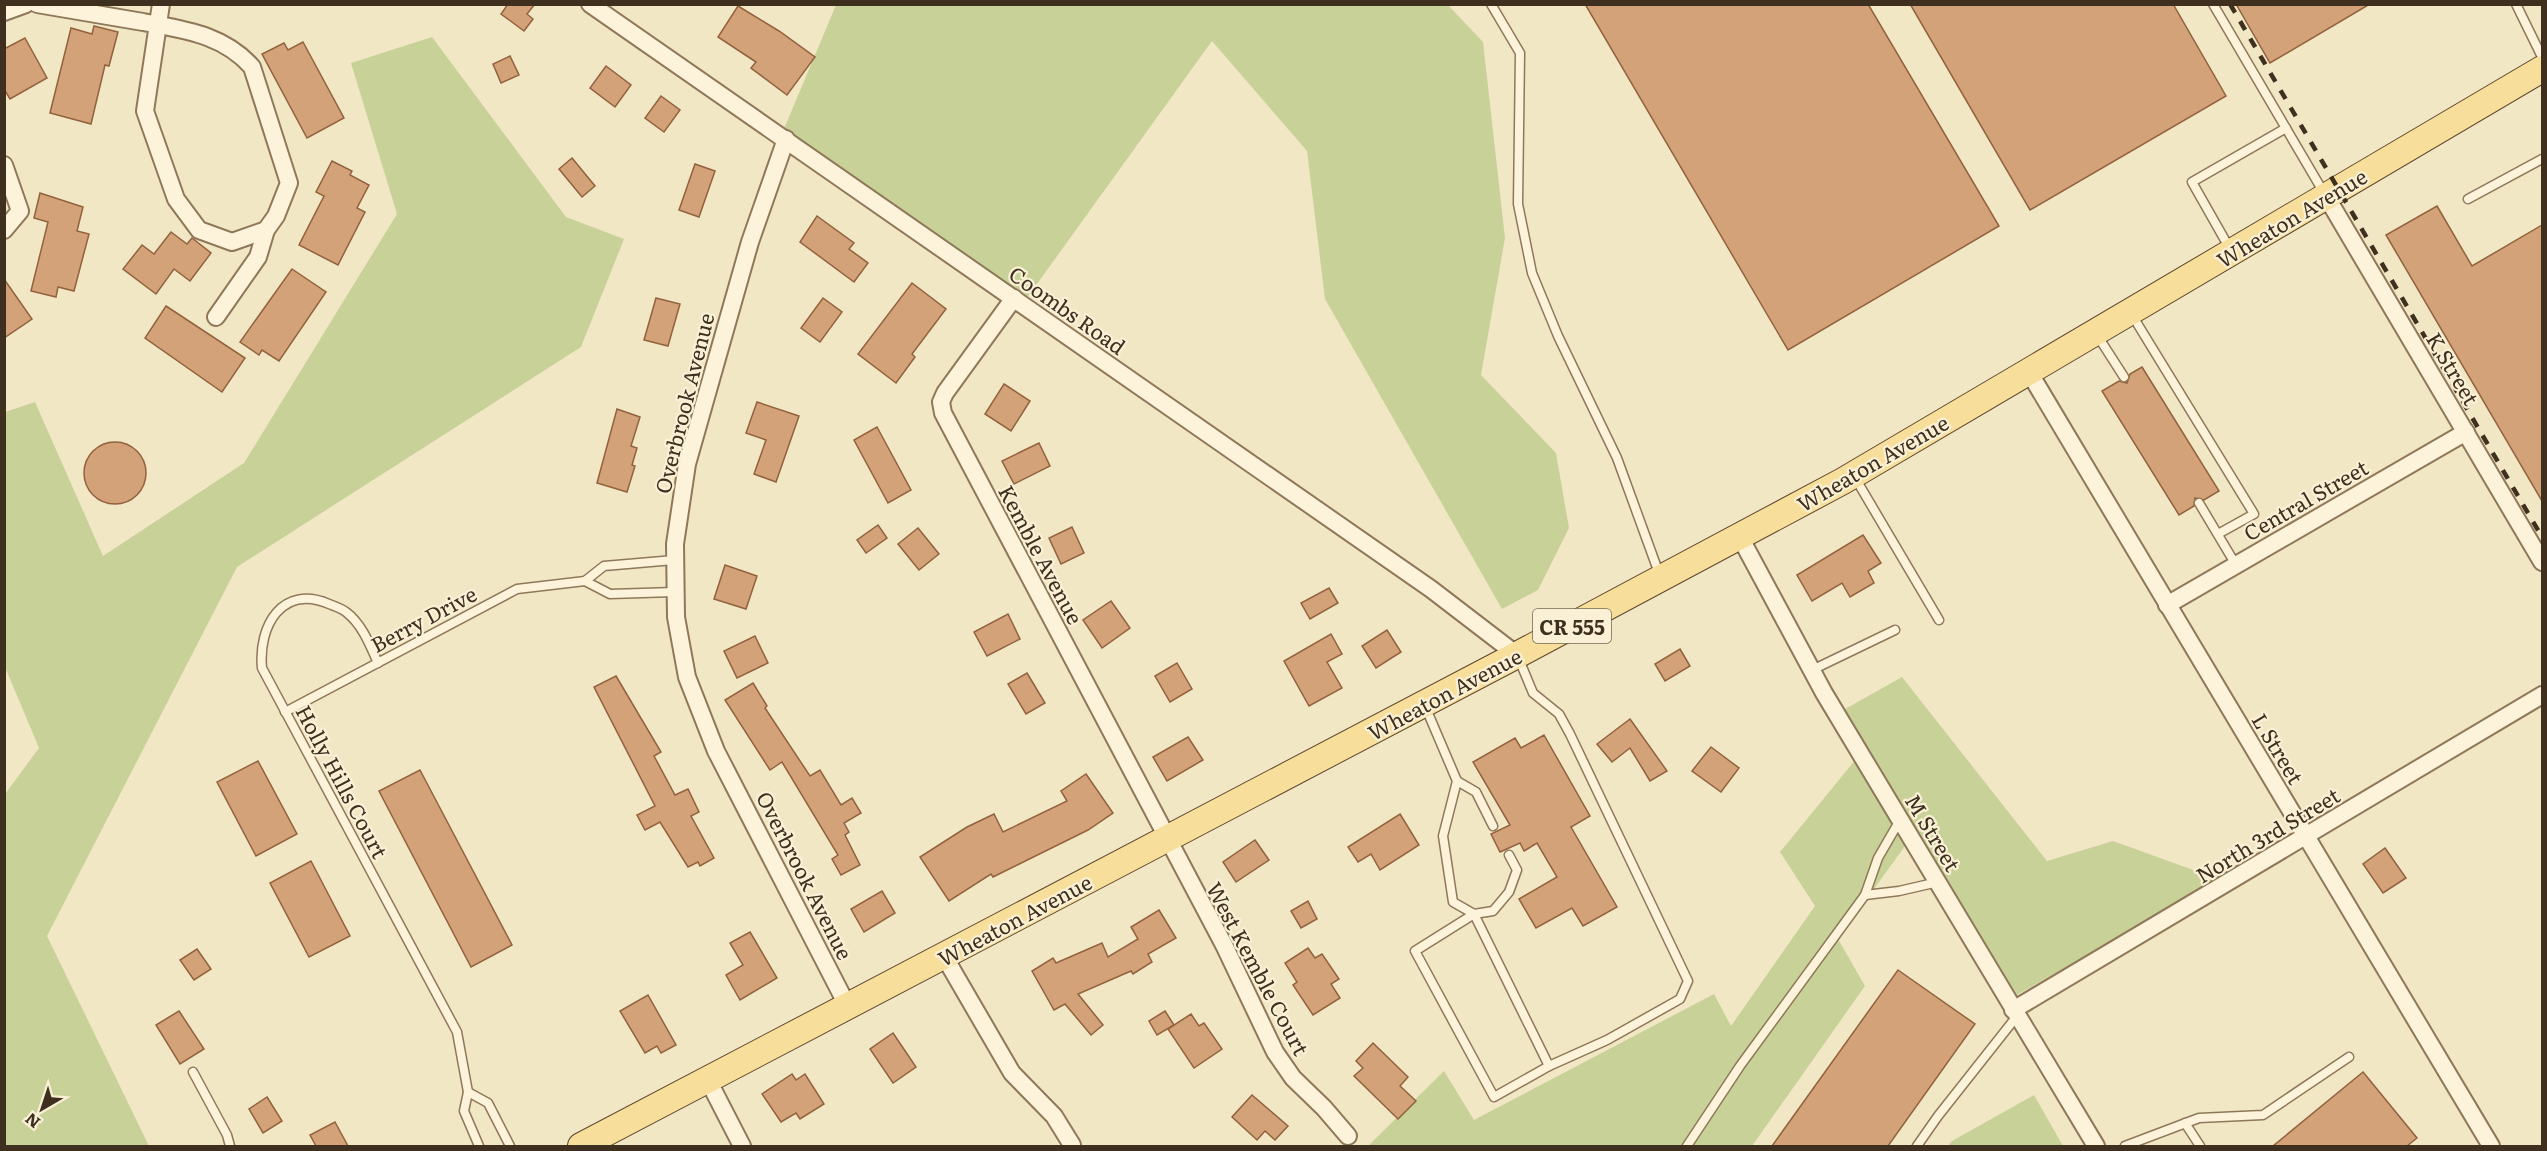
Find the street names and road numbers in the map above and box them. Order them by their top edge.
street label: Wheaton Avenue [2210,160,2372,274]
street label: Coombs Road [1003,257,1133,361]
street label: Overbrook Avenue [646,309,720,497]
street label: K Street [2420,326,2488,411]
street label: Wheaton Avenue [1790,406,1954,518]
street label: Central Street [2237,451,2373,547]
street label: Kemble Avenue [992,479,1092,629]
street label: Berry Drive [365,577,482,659]
road number: CR 555 [1533,609,1611,643]
street label: Wheaton Avenue [1361,639,1527,747]
street label: Holly Hills Court [289,699,397,864]
street label: L Street [2246,707,2313,790]
street label: North 3rd Street [2189,778,2345,889]
street label: Overbrook Avenue [750,785,862,965]
street label: M Street [1899,787,1970,877]
street label: Wheaton Avenue [931,865,1097,973]
street label: West Kemble Court [1200,876,1318,1061]

